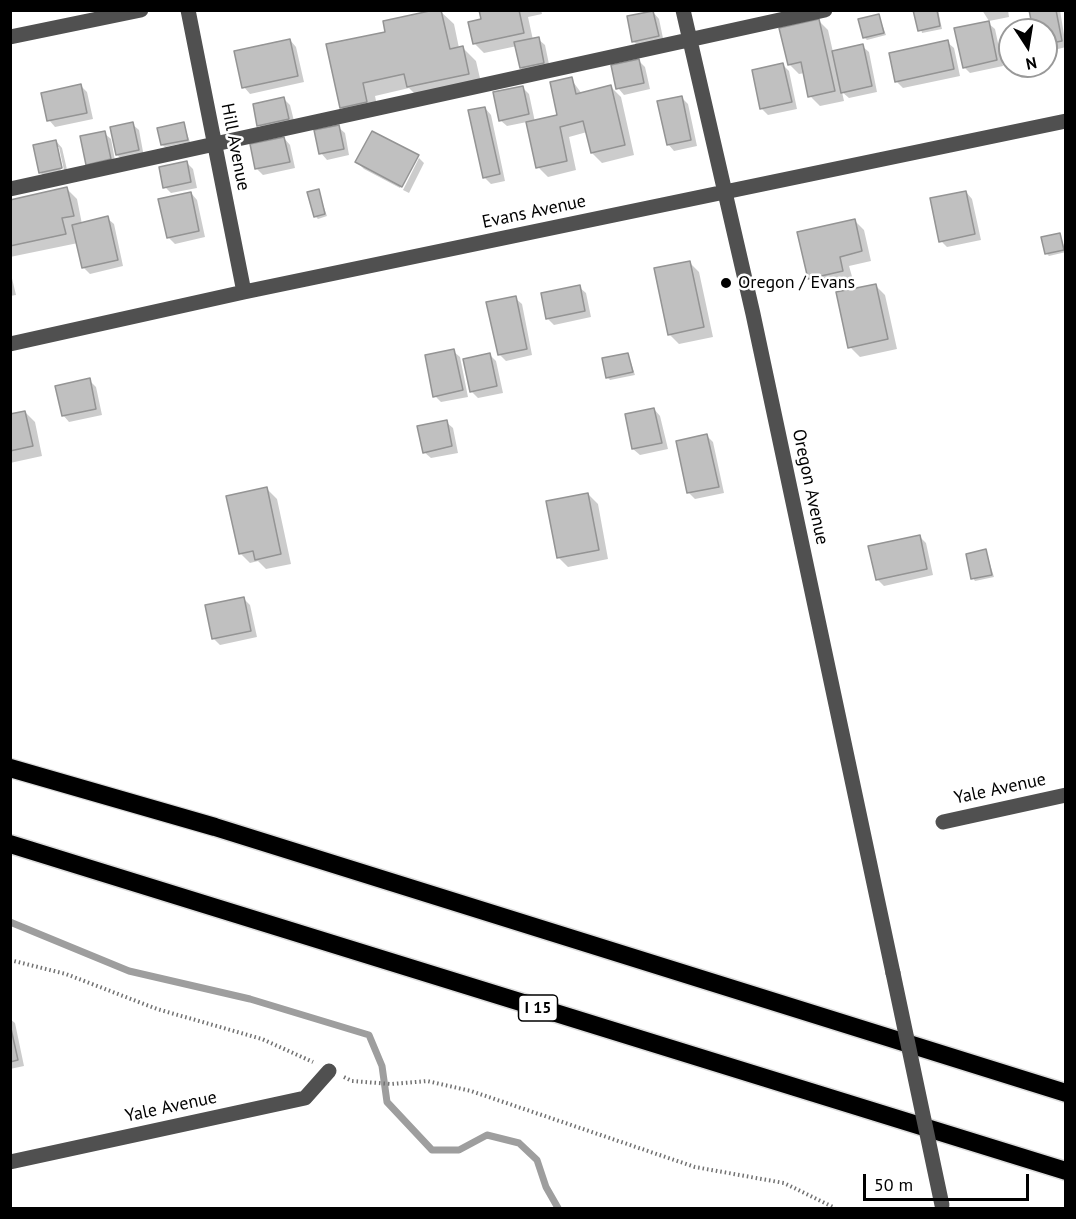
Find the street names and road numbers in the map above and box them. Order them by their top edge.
street label: Hill Avenue [216,102,254,192]
street label: Evans Avenue [480,190,588,234]
street label: Oregon Avenue [787,427,833,547]
street label: Yale Avenue [952,769,1048,809]
road number: I 15 [518,995,558,1021]
street label: Yale Avenue [123,1087,219,1127]

